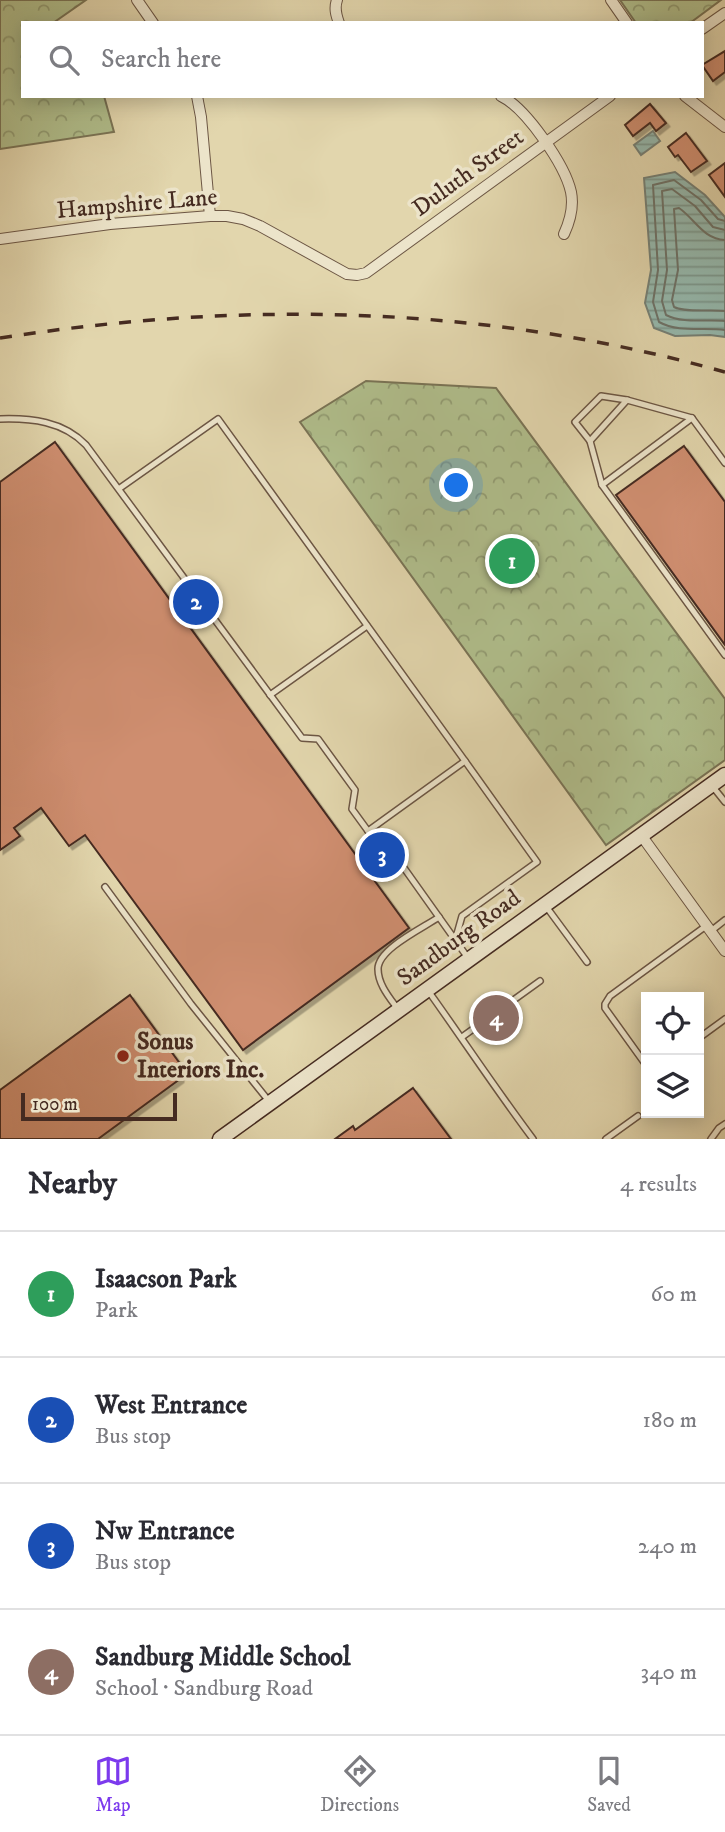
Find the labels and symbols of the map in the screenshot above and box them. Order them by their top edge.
street label: Duluth Street [406,122,530,223]
street label: Hampshire Lane [55,182,219,226]
your location [439,468,473,502]
pin: 1 [489,535,535,587]
pin: 2 [173,576,219,628]
pin: 3 [359,829,405,881]
street label: Sandburg Road [391,883,527,993]
pin: 4 [473,992,519,1044]
place label: Sonus Interiors Inc. [137,1027,264,1085]
marker: Sonus Interiors Inc. [115,1048,131,1064]
scale bar [21,1090,177,1122]

